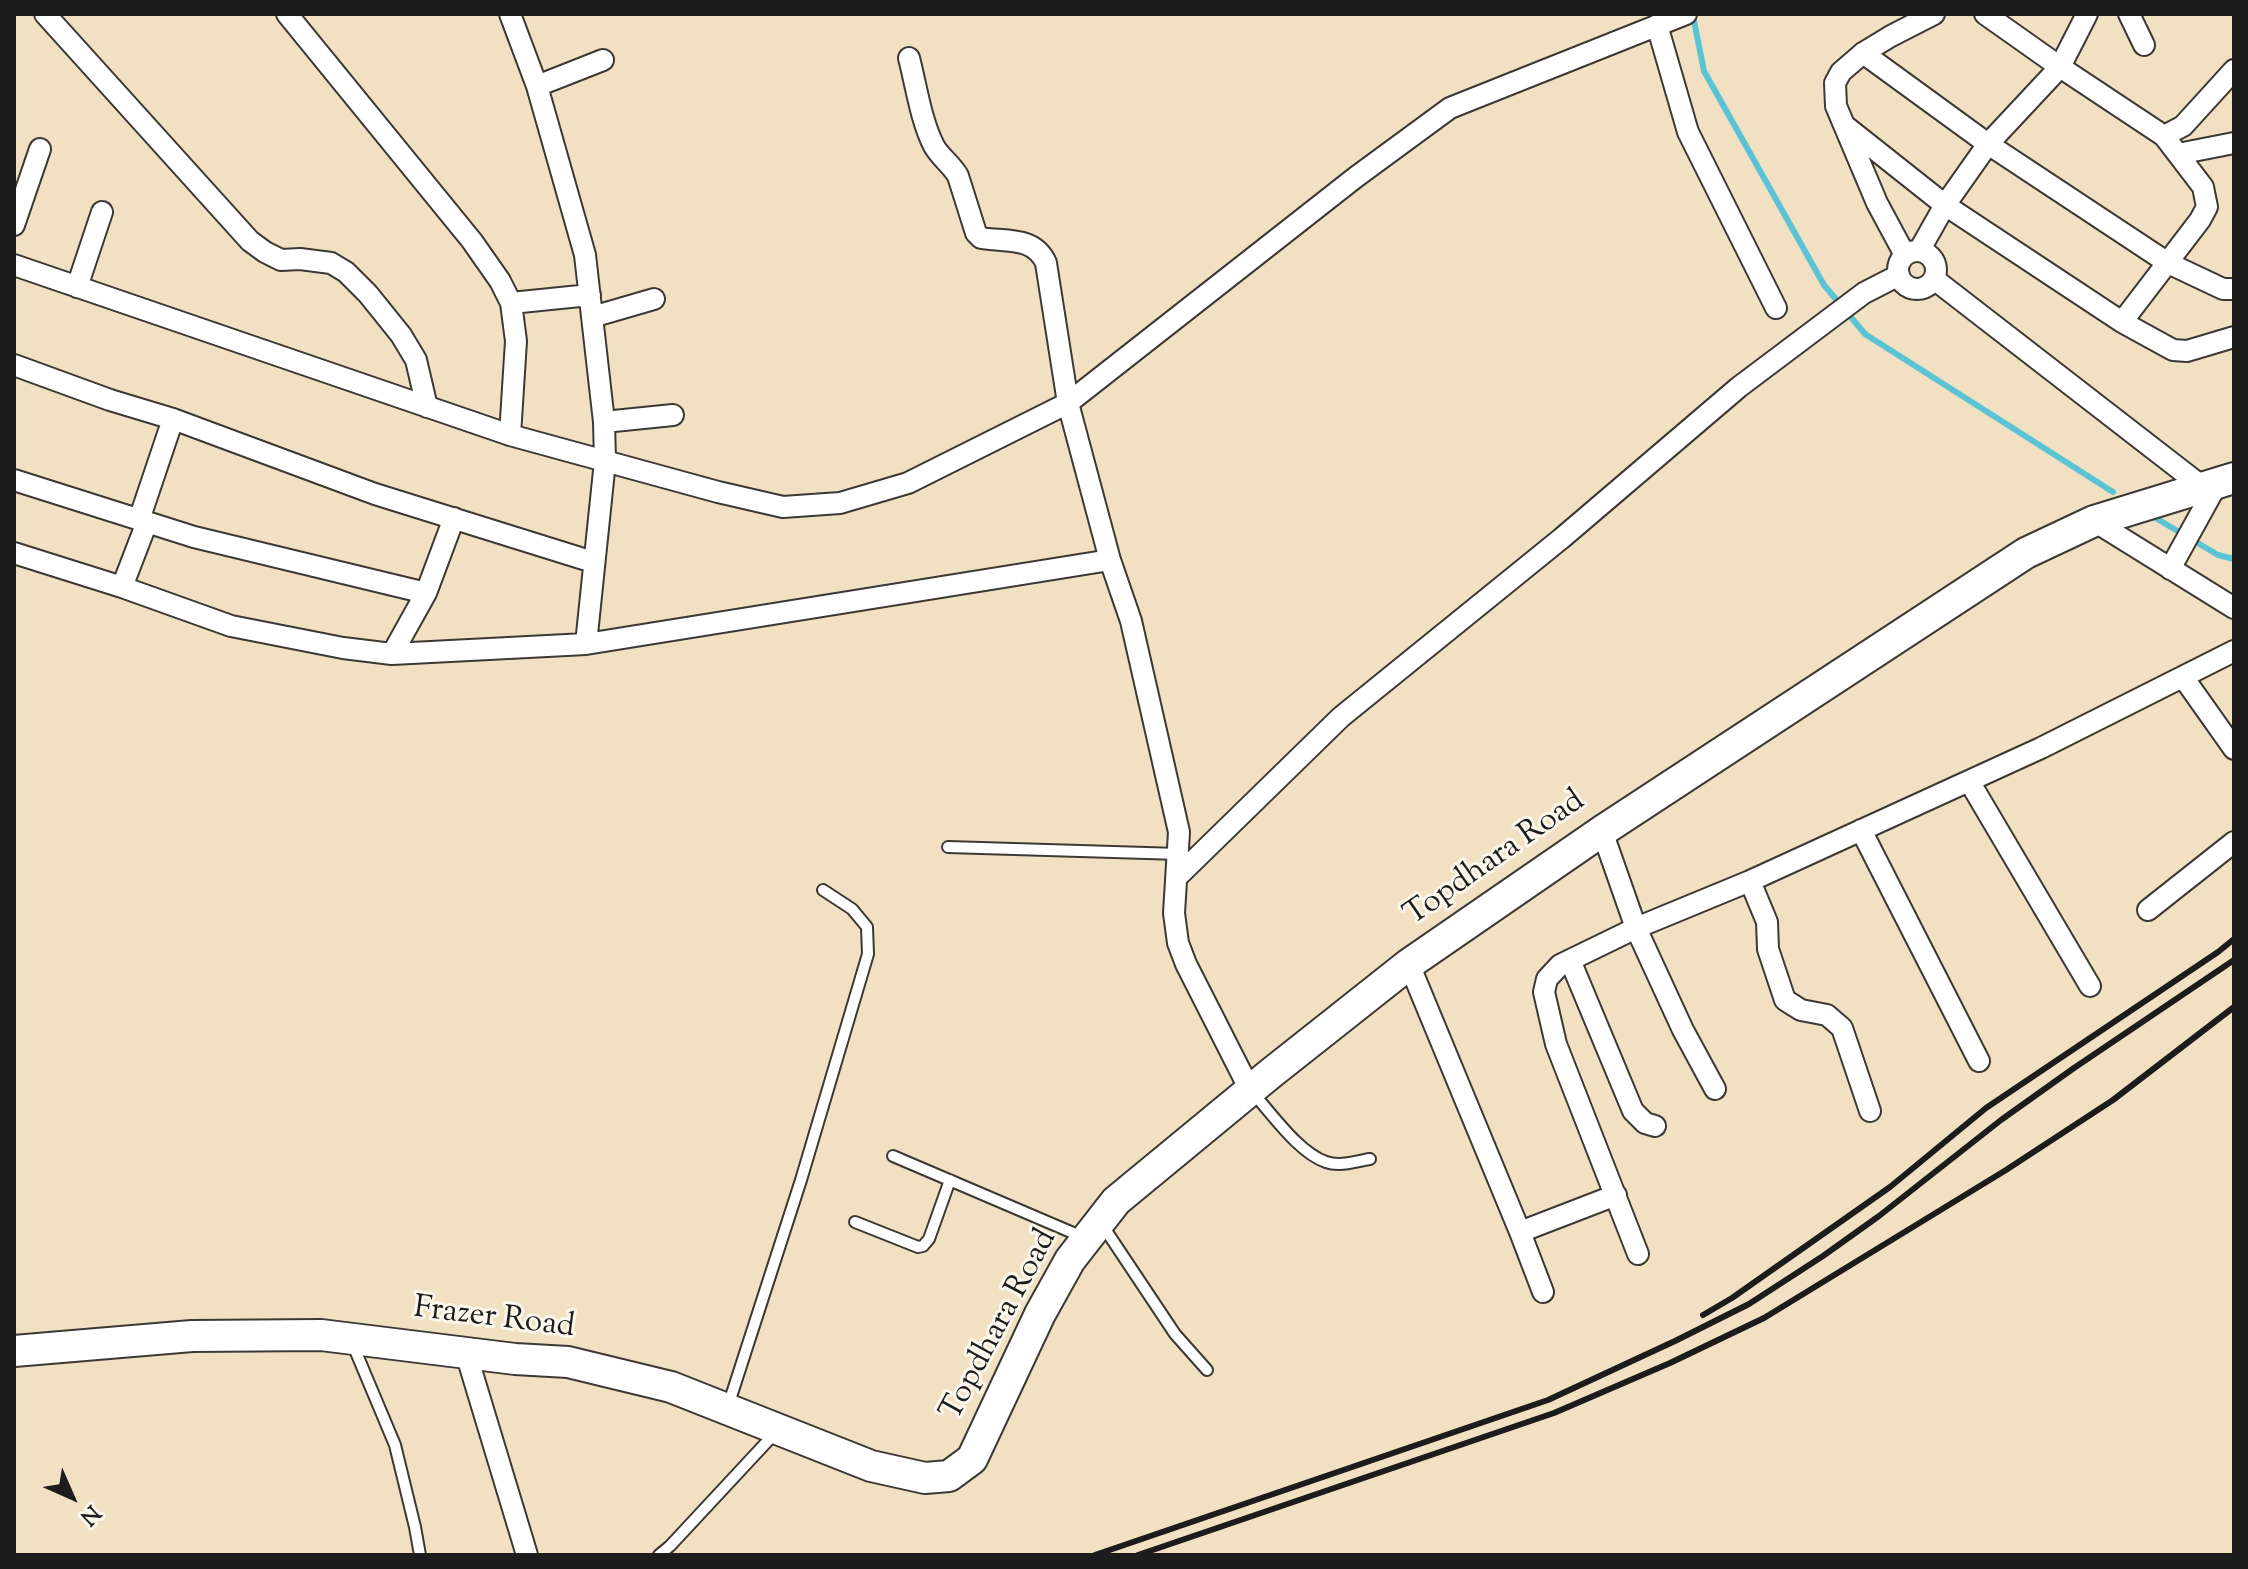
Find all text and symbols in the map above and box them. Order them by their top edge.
street label: Topdhara Road [1398,784,1594,936]
street label: Topdhara Road [934,1224,1068,1428]
street label: Frazer Road [411,1291,577,1349]
north arrow [32,1457,112,1537]
text: N [71,1496,106,1531]

